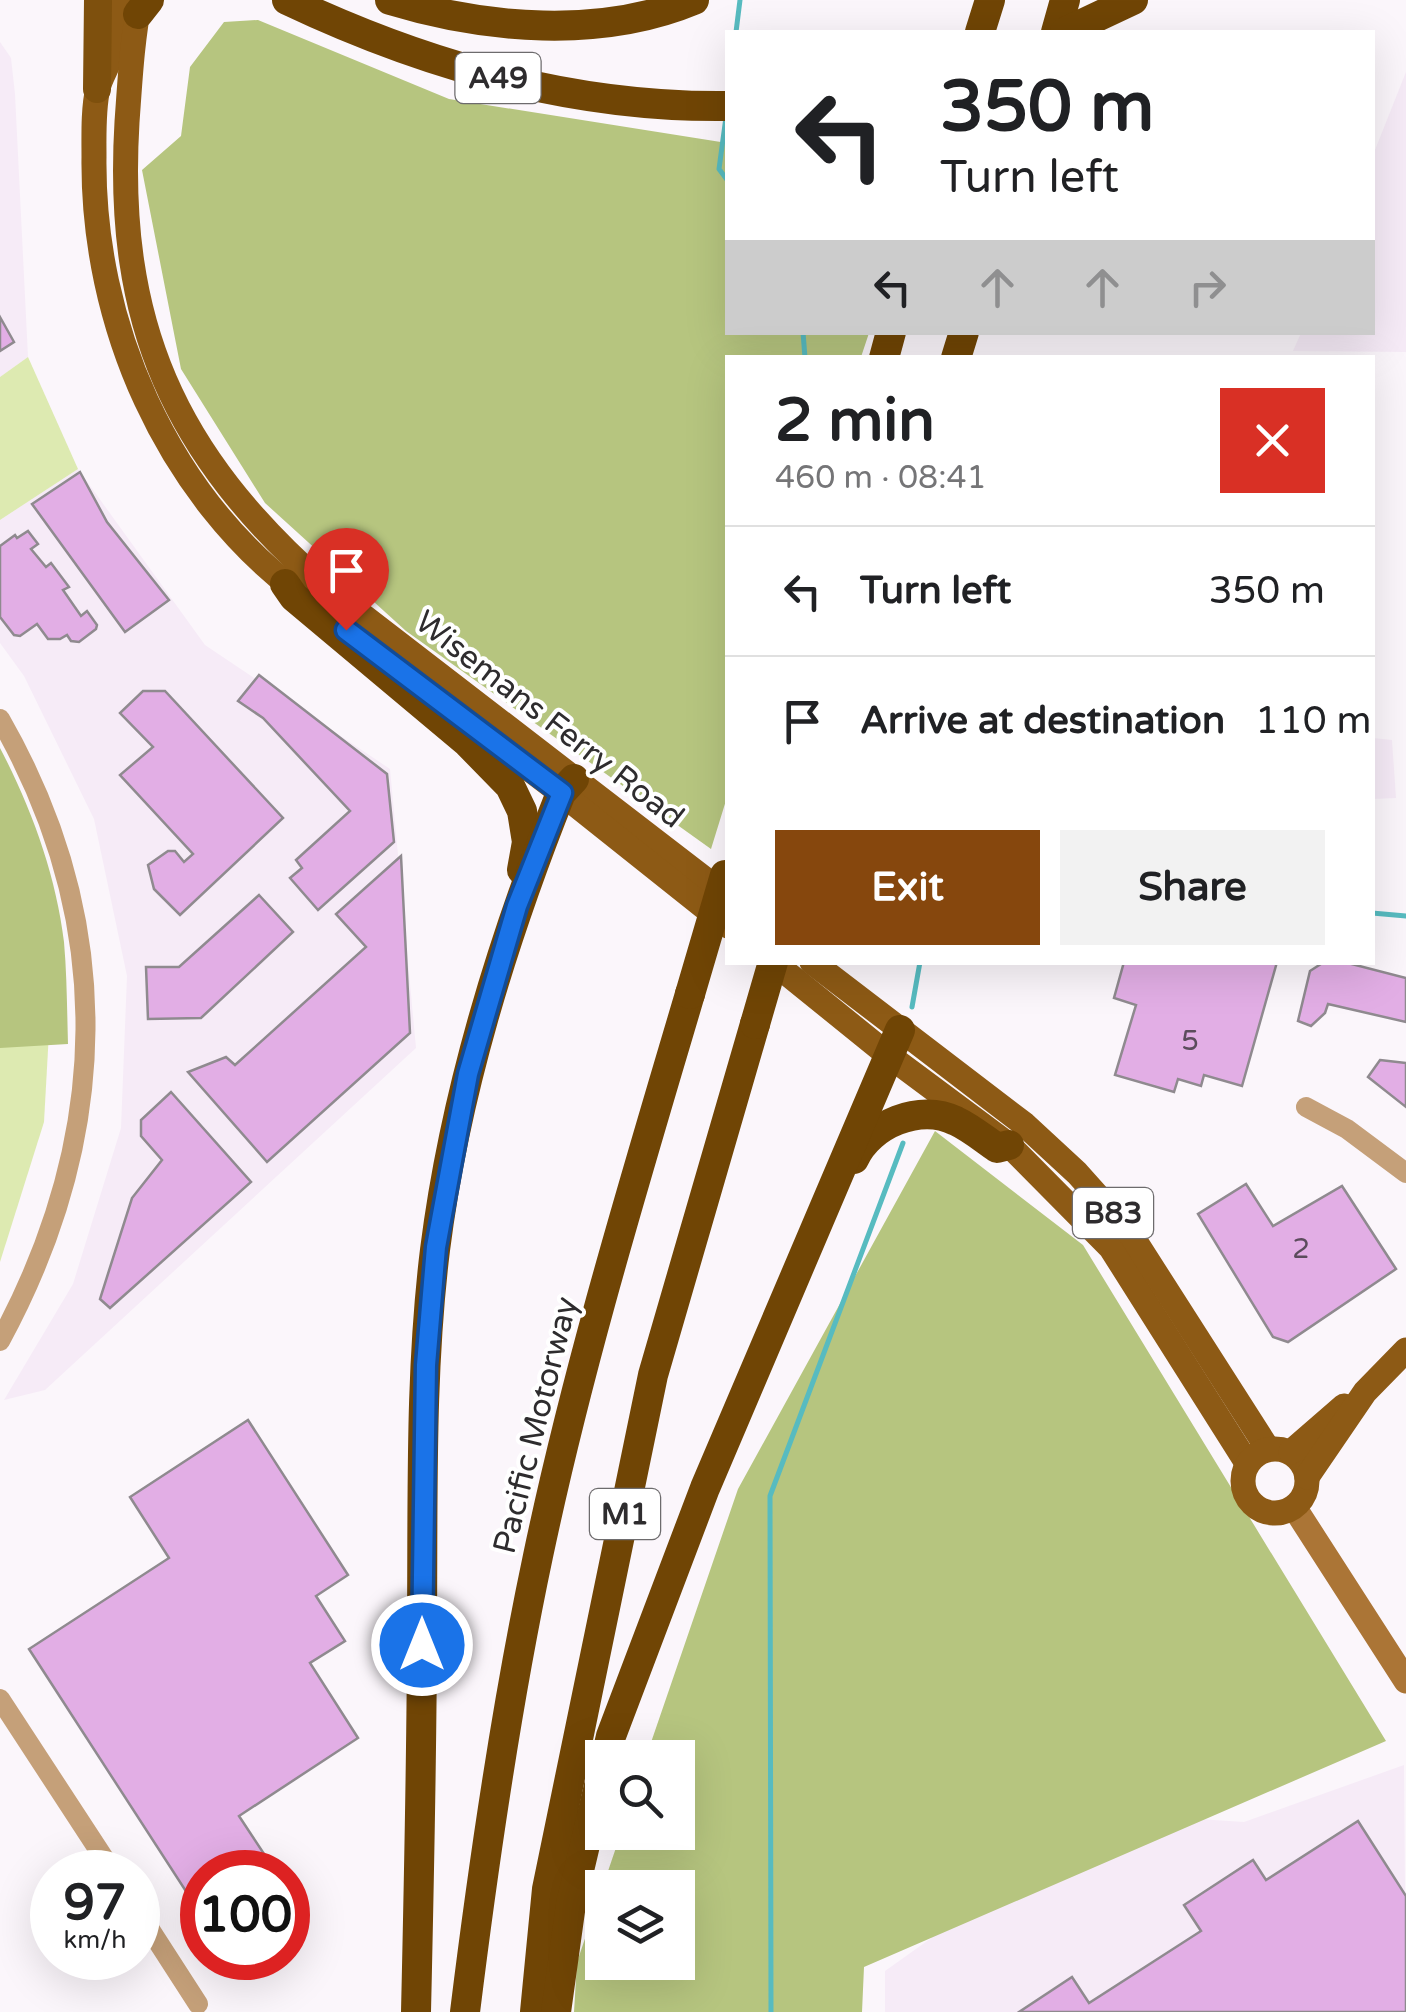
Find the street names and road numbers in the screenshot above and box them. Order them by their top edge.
road number: A49 [456,53,540,103]
street label: Wisemans Ferry Road [407,603,691,837]
road number: B83 [1073,1188,1153,1238]
street label: Pacific Motorway [486,1293,586,1557]
road number: M1 [590,1489,660,1539]

